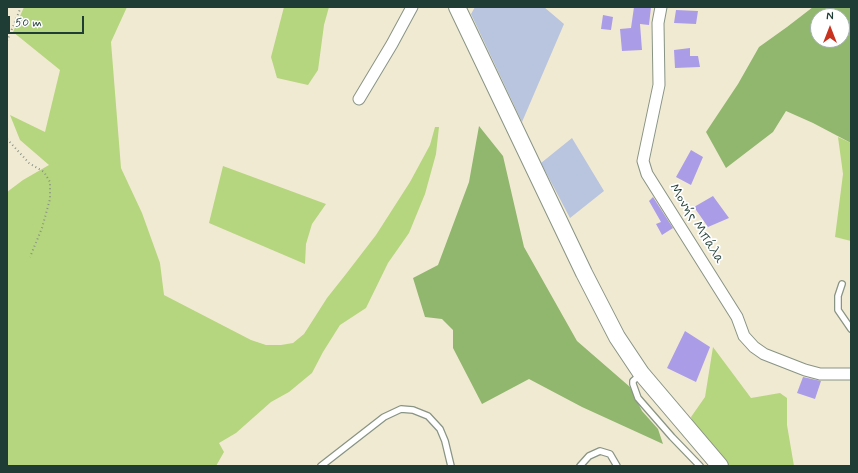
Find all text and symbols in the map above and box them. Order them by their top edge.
scale bar [10,8,86,34]
north arrow [810,8,850,48]
text: N [826,10,834,24]
text: 50 m [15,15,42,31]
street label: Μονής Μπάλα [665,181,727,267]

